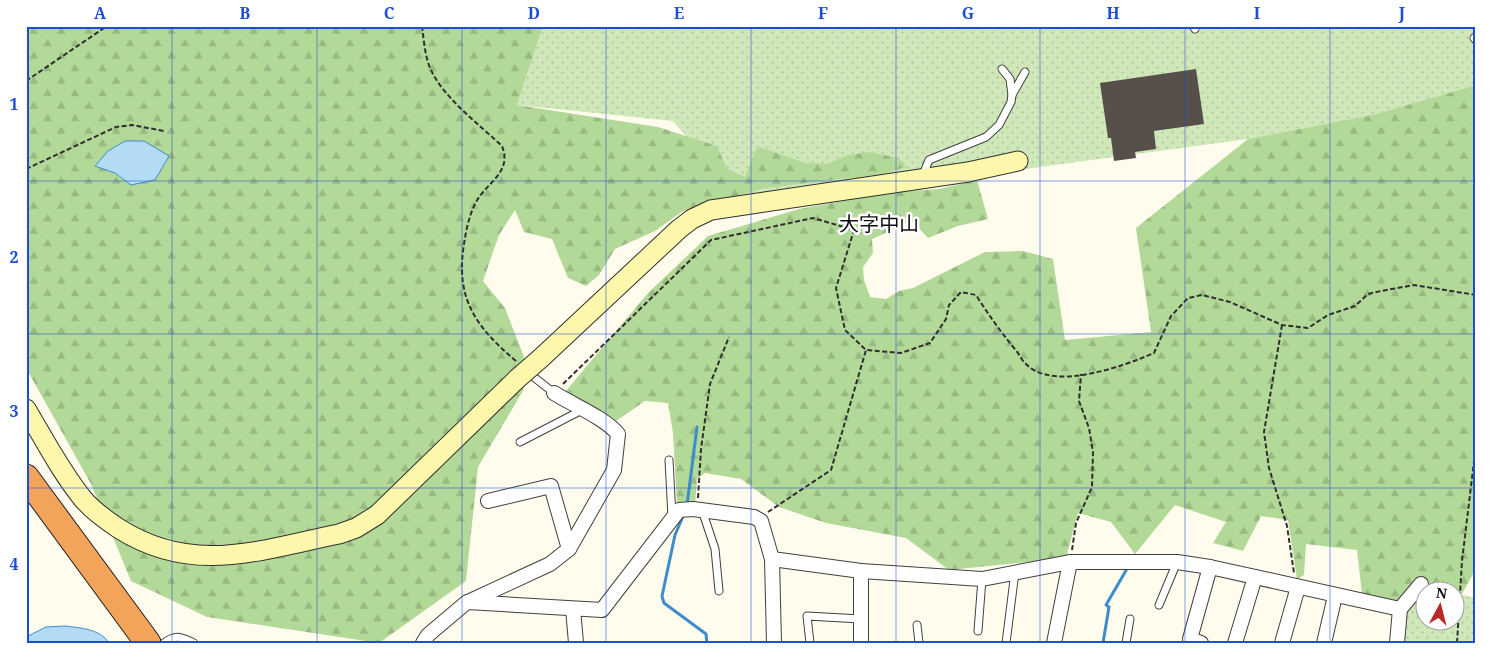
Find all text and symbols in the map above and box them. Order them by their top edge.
text: A [94,2,107,24]
text: B [240,2,251,24]
text: C [384,2,395,24]
text: D [528,2,540,24]
text: E [674,2,684,24]
text: F [818,2,828,24]
text: G [962,2,974,24]
text: H [1106,2,1120,24]
text: I [1254,2,1260,24]
text: J [1398,2,1406,24]
text: 1 [9,93,19,115]
district label: 大字中山 [839,210,919,237]
text: 2 [9,246,19,268]
text: 3 [9,400,19,422]
text: 4 [9,553,19,575]
north arrow [1414,582,1464,632]
text: N [1435,582,1448,603]

